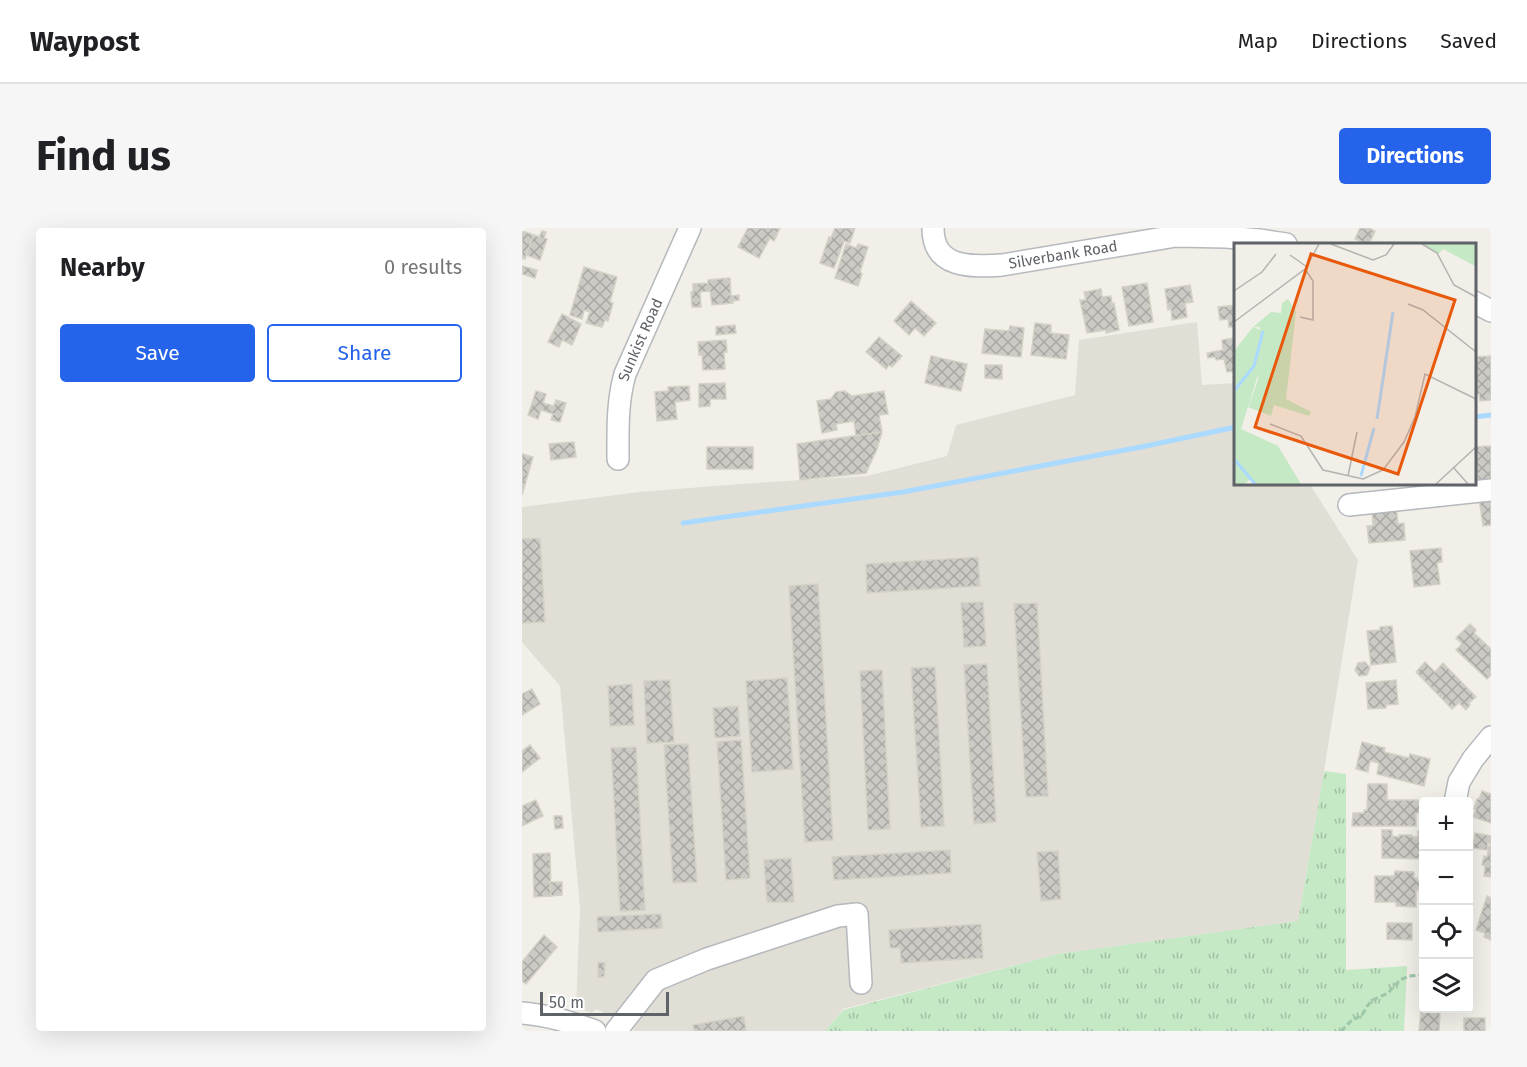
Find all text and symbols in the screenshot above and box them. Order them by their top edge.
text: Waypost [30,25,140,58]
text: Map [1238,28,1278,54]
text: Directions [1311,28,1407,54]
text: Saved [1440,28,1497,54]
button: Directions [1339,128,1491,184]
text: Find us [36,131,171,181]
street label: Silverbank Road [1007,237,1119,273]
inset map [1234,243,1476,484]
text: Nearby [60,252,145,283]
text: 0 results [384,255,462,279]
street label: Sunkist Road [614,296,666,383]
button: Save [60,324,255,382]
button: Share [267,324,462,382]
map controls [1419,797,1473,1013]
button: + [1419,797,1473,851]
button: − [1419,851,1473,905]
button: locate [1419,905,1473,959]
button: layers [1419,959,1473,1013]
scale bar [540,989,669,1016]
text: 50 m [549,993,584,1012]

